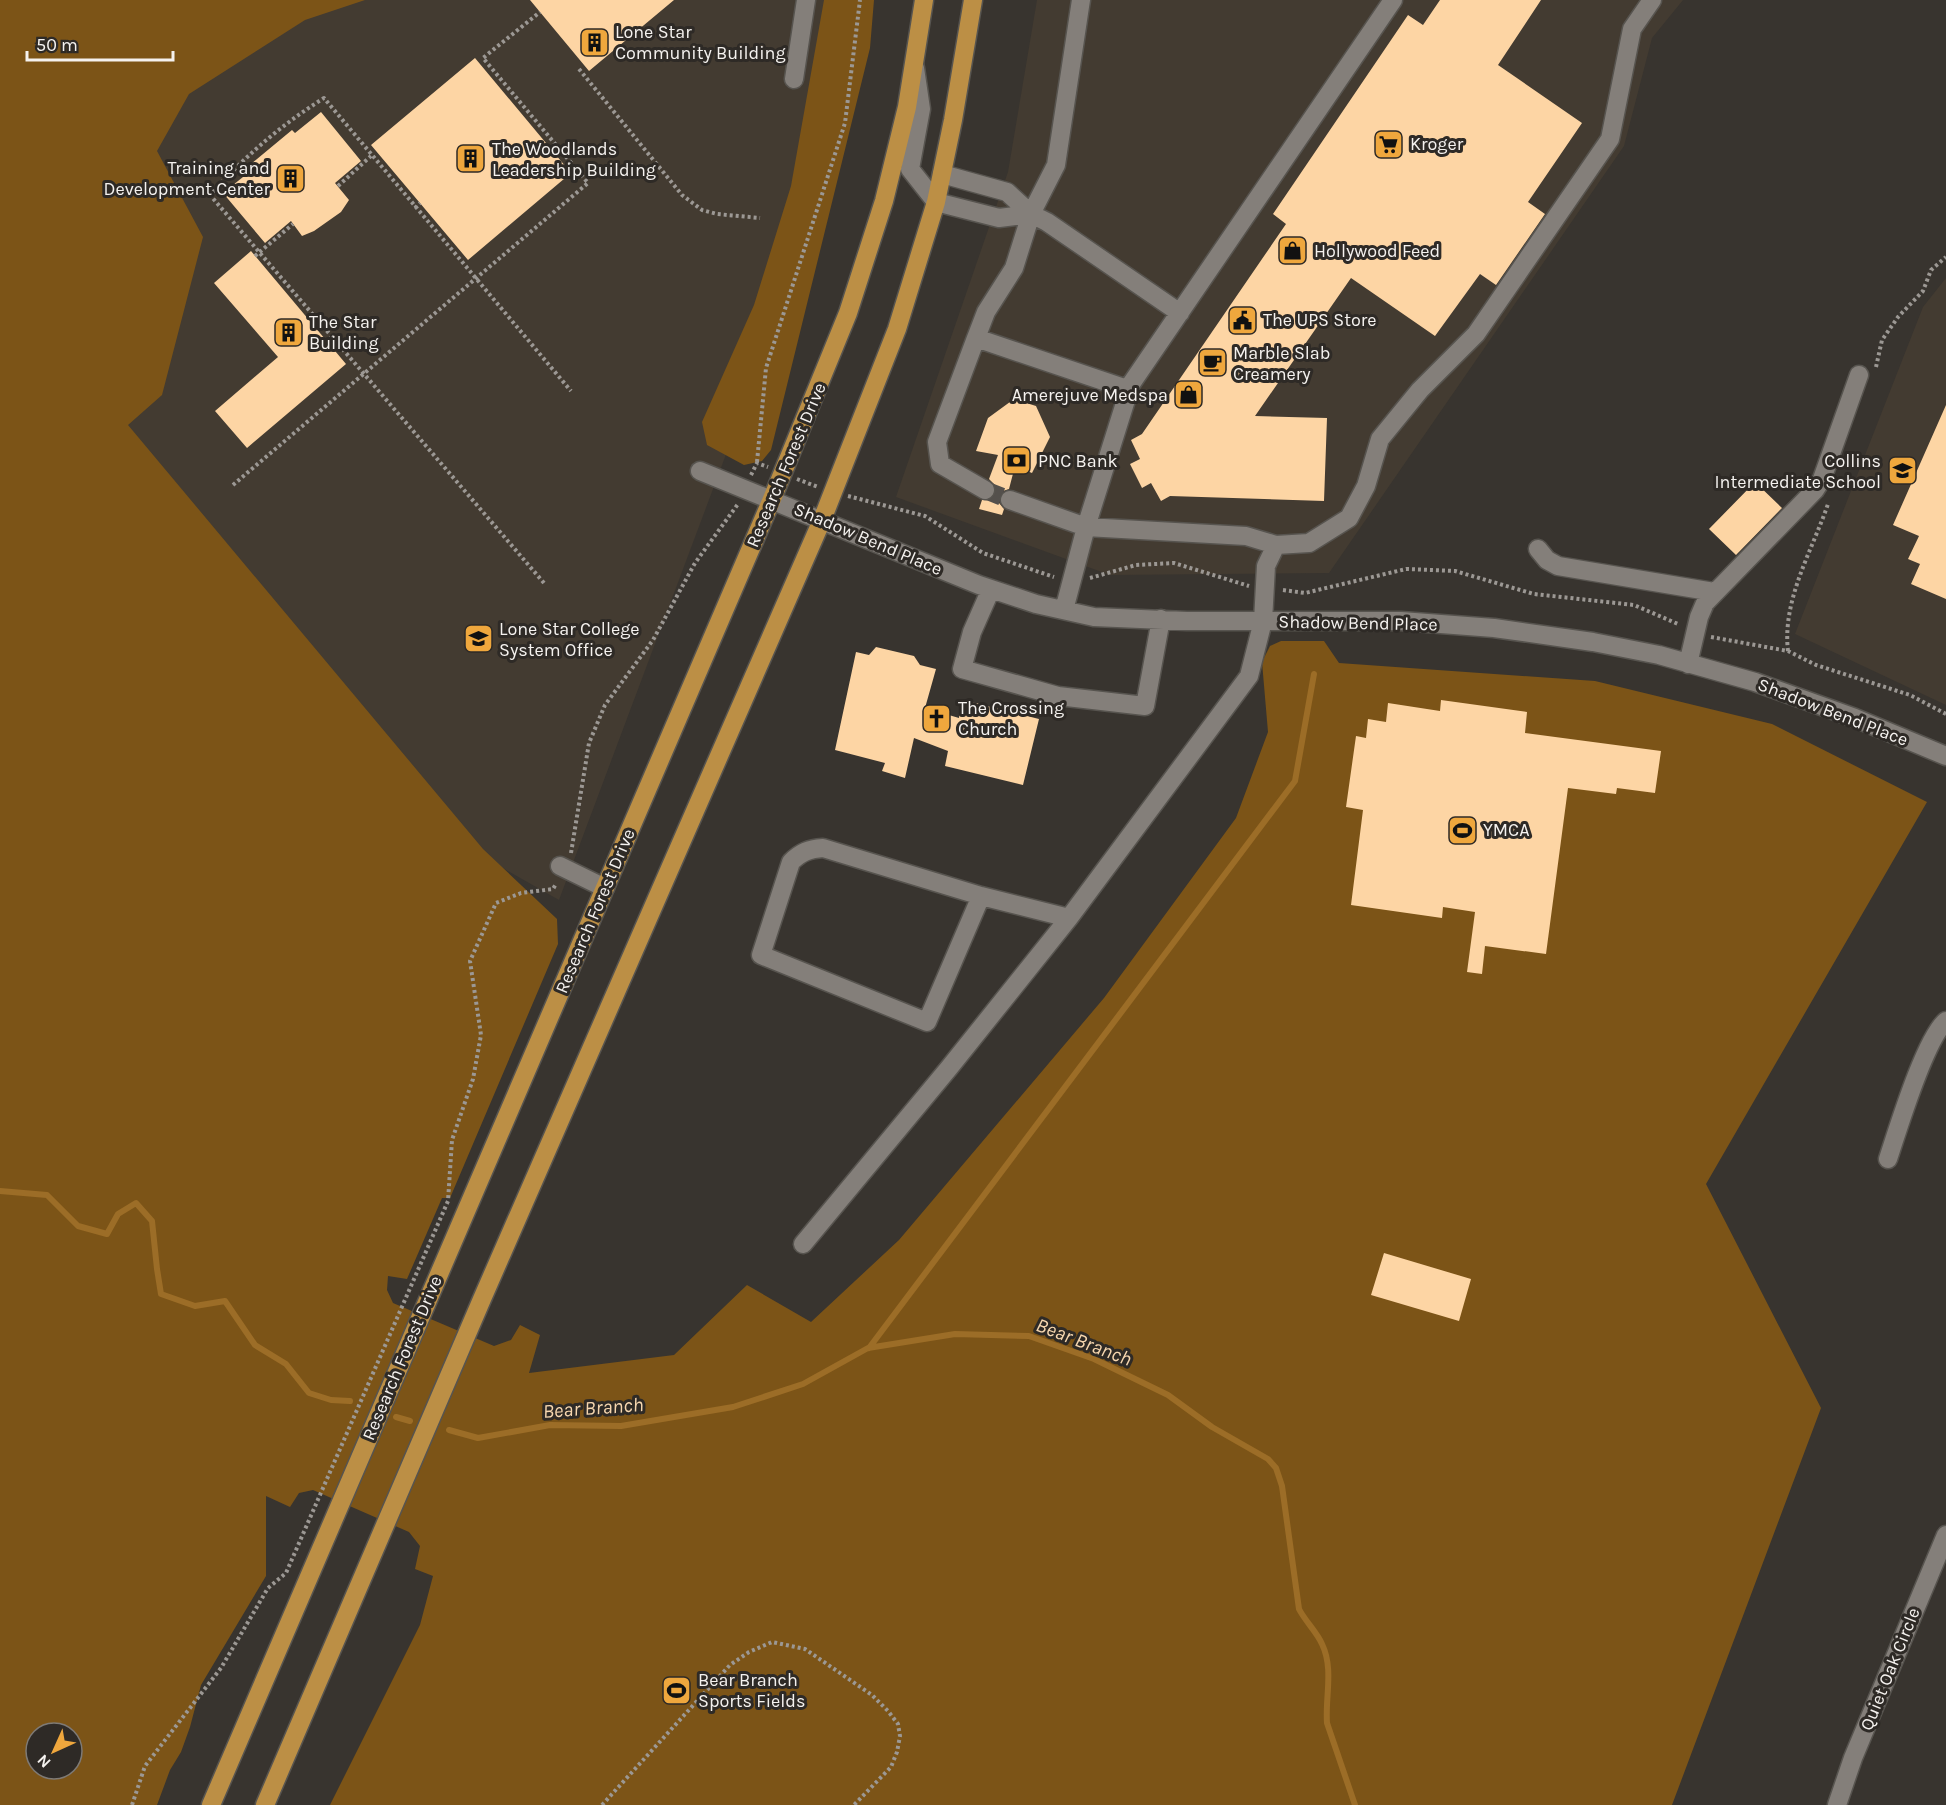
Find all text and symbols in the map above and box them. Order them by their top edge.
place label: Lone Star Community Building [615,21,786,64]
scale bar [27,24,172,62]
building icon: Lone Star Community Building [578,26,610,58]
text: 50 m [36,34,78,56]
supermarket icon: Kroger [1373,128,1405,160]
place label: Kroger [1410,133,1464,155]
place label: The Woodlands Leadership Building [492,138,656,181]
building icon: The Woodlands Leadership Building [455,143,487,175]
place label: Training and Development Center [104,157,270,200]
building icon: Training and Development Center [275,162,307,194]
shop icon: Hollywood Feed [1277,235,1309,267]
place label: Hollywood Feed [1314,240,1440,262]
public building icon: The UPS Store [1226,304,1258,336]
place label: The UPS Store [1263,309,1377,331]
place label: The Star Building [309,311,379,354]
building icon: The Star Building [272,316,304,348]
place label: Marble Slab Creamery [1233,342,1330,385]
cafe icon: Marble Slab Creamery [1196,347,1228,379]
street label: Research Forest Drive [741,379,831,551]
shop icon: Amerejuve Medspa [1173,379,1205,411]
place label: Amerejuve Medspa [1012,384,1168,406]
bank icon: PNC Bank [1001,445,1033,477]
place label: PNC Bank [1038,450,1118,472]
place label: Collins Intermediate School [1715,450,1881,493]
school or university icon: Collins Intermediate School [1886,455,1918,487]
street label: Shadow Bend Place [790,498,946,580]
street label: Shadow Bend Place [1278,611,1438,635]
place label: Lone Star College System Office [499,618,640,661]
school or university icon: Lone Star College System Office [462,623,494,655]
street label: Shadow Bend Place [1755,673,1911,751]
place label: The Crossing Church [958,697,1064,740]
church icon: The Crossing Church [921,702,953,734]
sports icon: YMCA [1446,814,1478,846]
place label: YMCA [1483,819,1530,841]
street label: Research Forest Drive [550,825,640,997]
street label: Research Forest Drive [357,1272,447,1444]
water label: Bear Branch [1033,1313,1135,1371]
water label: Bear Branch [542,1393,644,1423]
street label: Quiet Oak Circle [1855,1604,1925,1734]
place label: Bear Branch Sports Fields [698,1669,805,1712]
sports icon: Bear Branch Sports Fields [661,1674,693,1706]
north arrow [24,1721,84,1781]
text: N [33,1750,55,1772]

